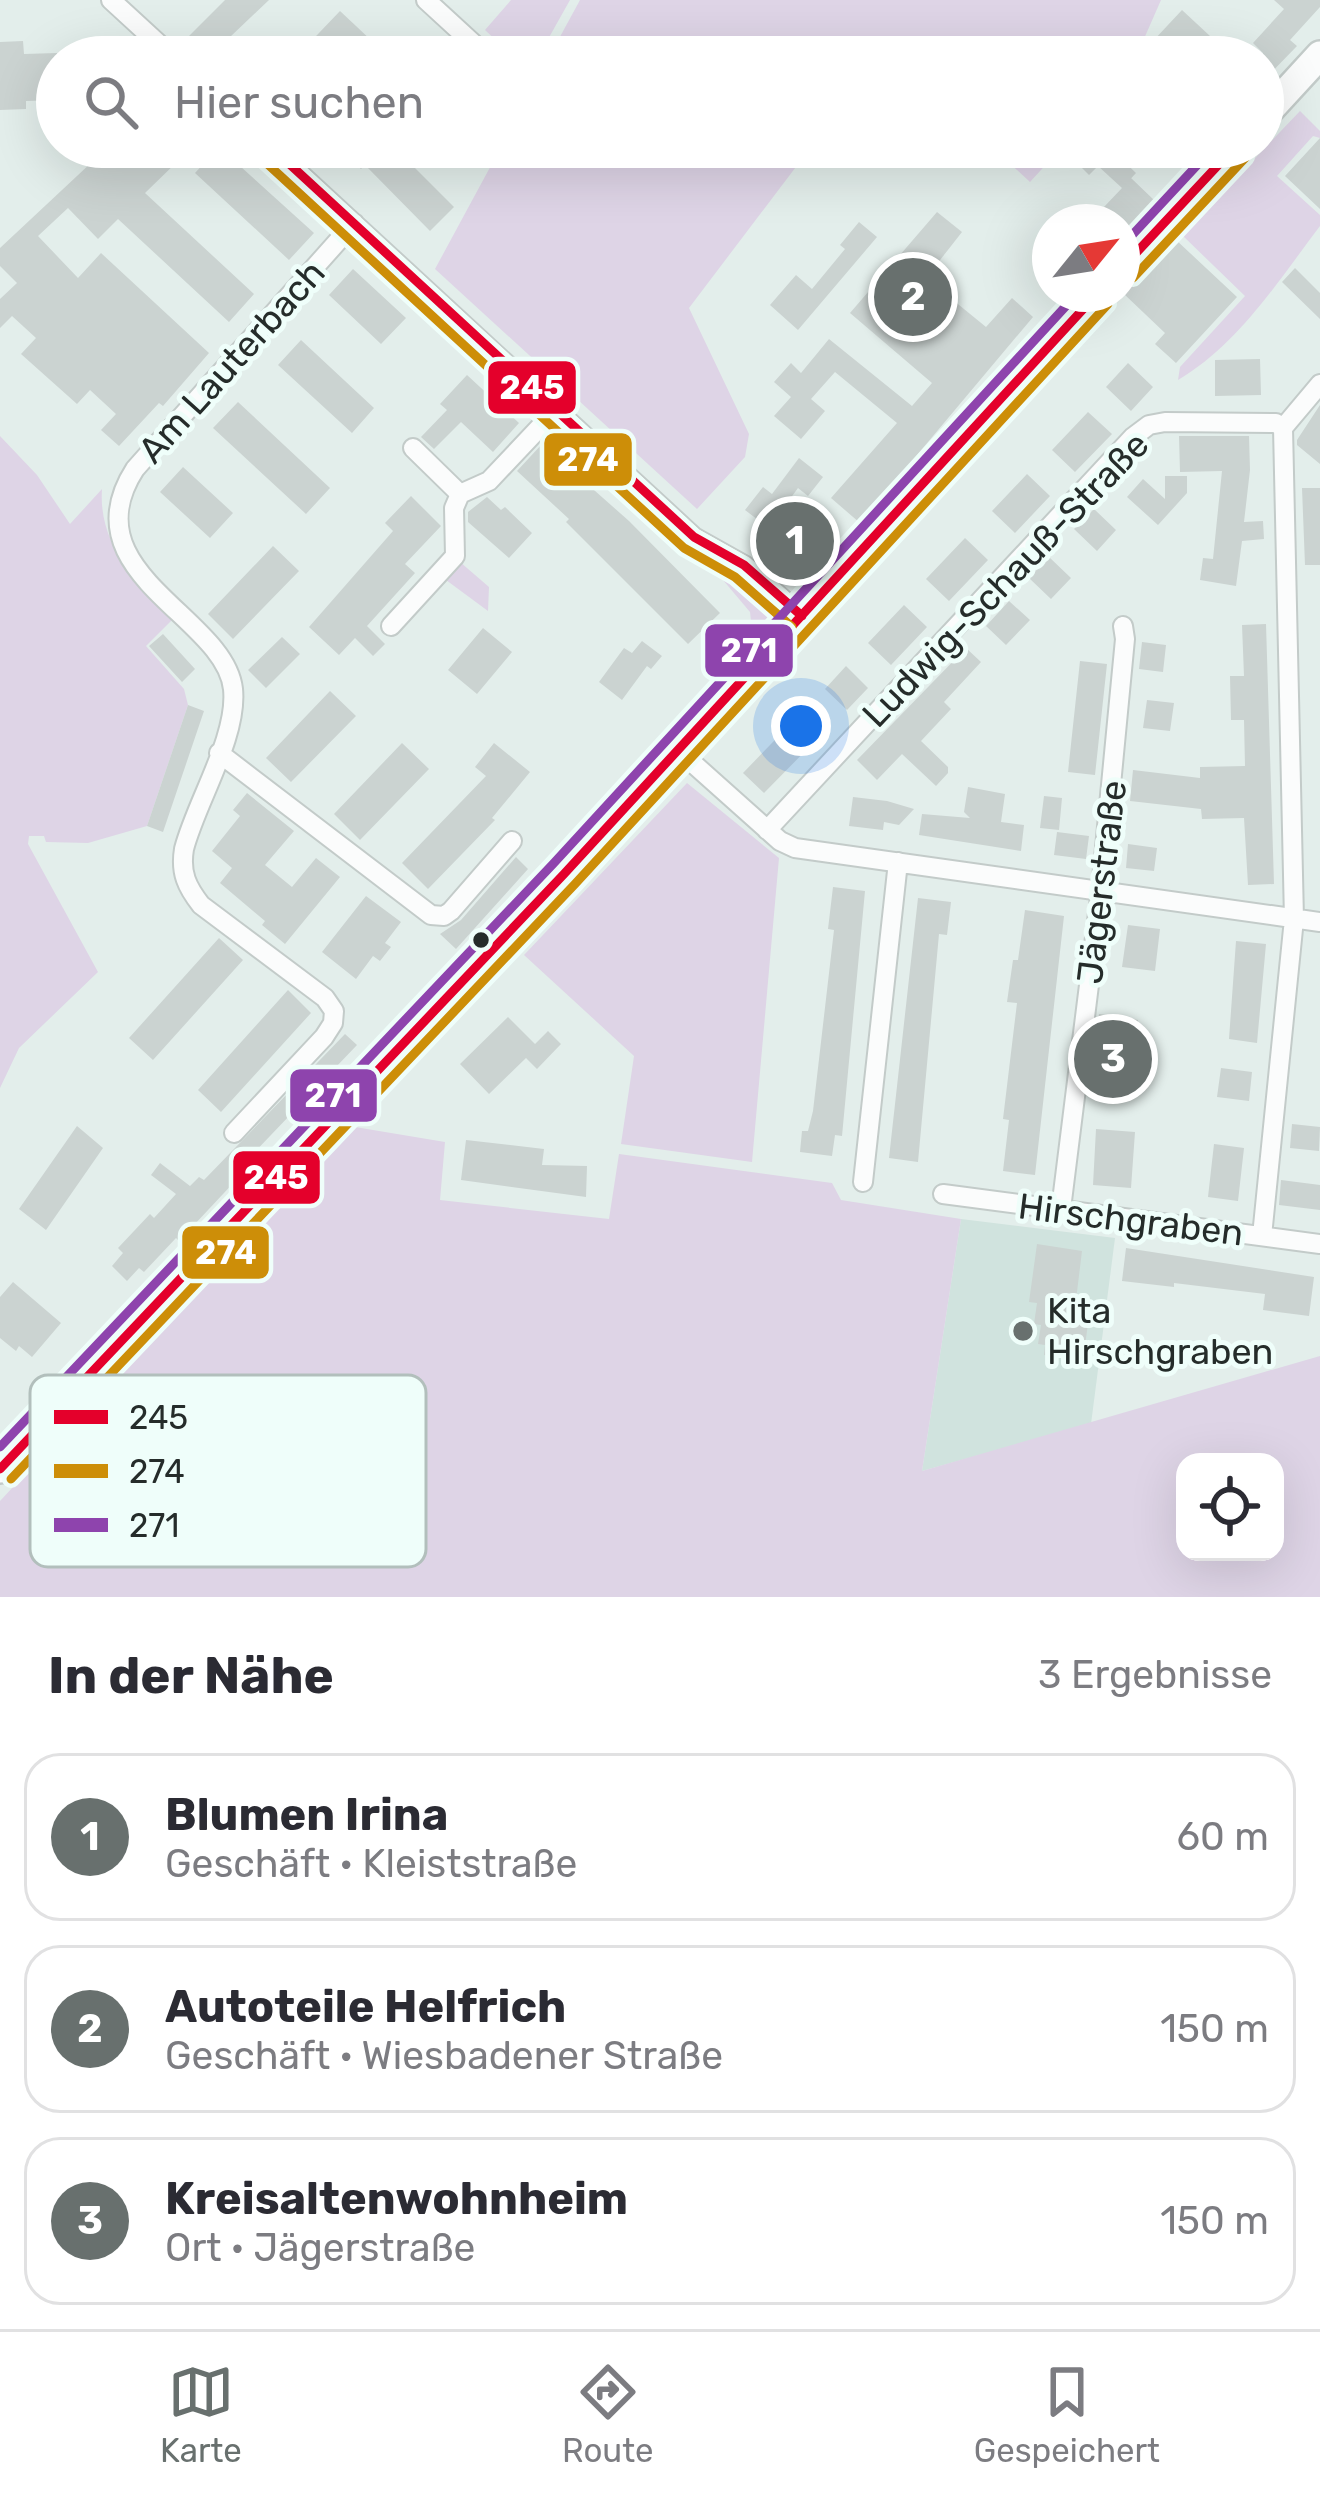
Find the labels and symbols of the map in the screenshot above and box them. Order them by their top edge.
north arrow [1032,204,1140,312]
street label: Am Lauterbach [129,251,334,471]
pin: 2 [874,252,952,342]
line badge: 245 [486,359,578,416]
text: 245 [499,368,565,407]
street label: Ludwig-Schauß-Straße [853,423,1157,736]
line badge: 274 [542,431,634,488]
text: 274 [557,440,619,479]
pin: 1 [756,496,834,586]
line badge: 271 [703,622,795,679]
text: 271 [721,631,777,670]
your location [771,696,831,756]
street label: Jägerstraße [1068,778,1135,986]
unlabelled marker [470,929,492,951]
pin: 3 [1074,1014,1152,1104]
line badge: 271 [288,1067,379,1124]
text: 271 [305,1076,361,1115]
line badge: 245 [231,1149,322,1206]
text: 245 [243,1158,309,1197]
street label: Hirschgraben [1016,1184,1246,1255]
line badge: 274 [180,1224,271,1281]
text: 274 [195,1233,257,1272]
place label: Kita Hirschgraben [1047,1289,1273,1373]
marker: Kita Hirschgraben [1010,1318,1036,1344]
legend [30,1375,426,1567]
text: 245 [129,1398,188,1437]
text: 274 [129,1452,185,1491]
text: 271 [129,1506,179,1545]

